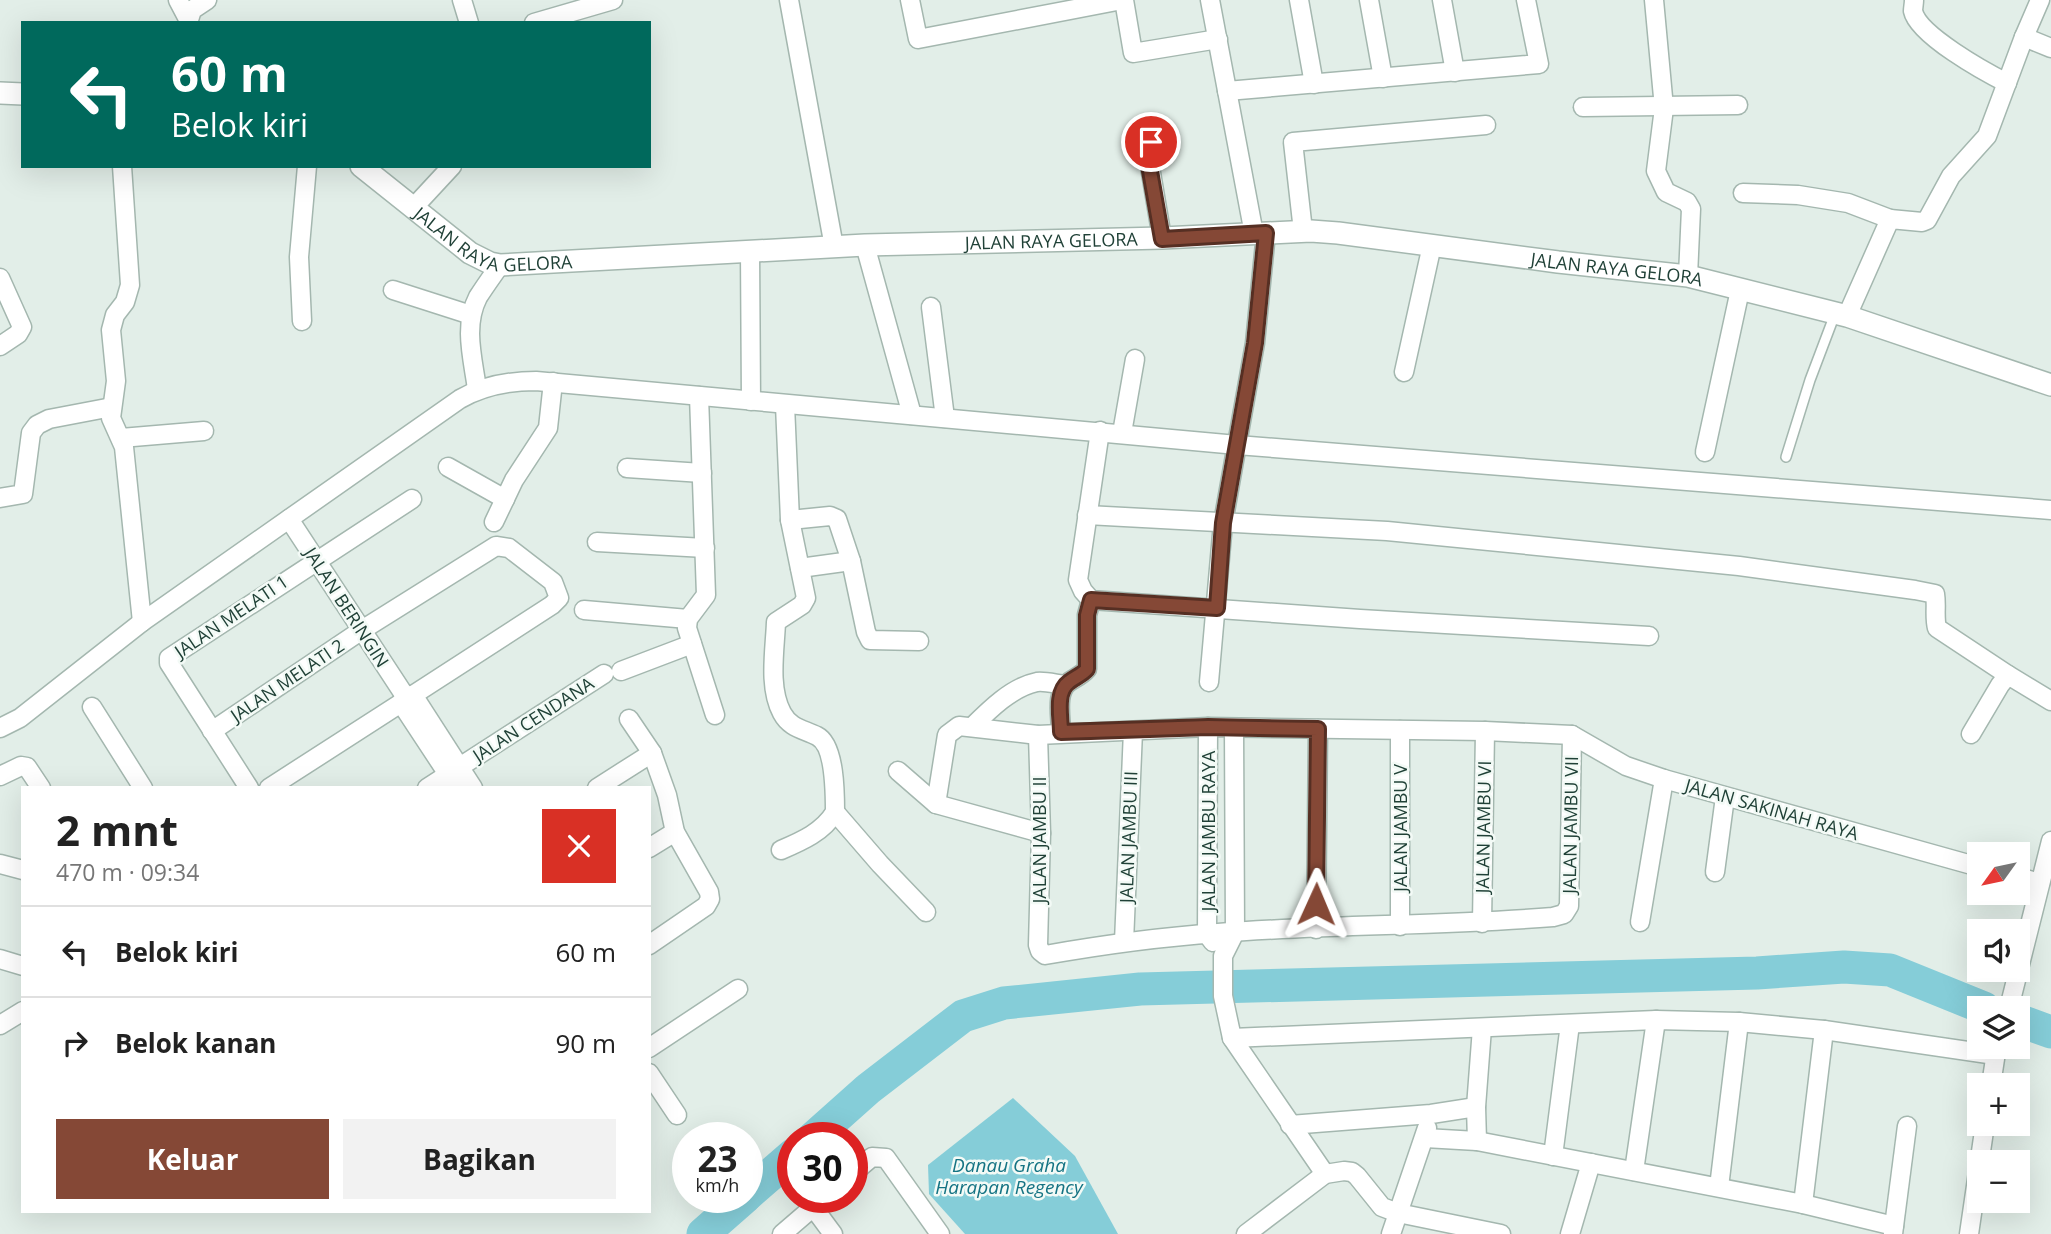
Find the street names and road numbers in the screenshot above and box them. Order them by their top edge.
street label: JALAN RAYA GELORA [408,200,574,277]
street label: JALAN RAYA GELORA [963,227,1139,255]
street label: JALAN RAYA GELORA [1527,246,1706,291]
street label: JALAN BERINGIN [298,541,395,671]
street label: JALAN MELATI 1 [168,569,292,664]
street label: JALAN MELATI 2 [224,633,348,728]
street label: JALAN CENDANA [466,671,599,768]
street label: JALAN JAMBU RAYA [1196,750,1220,914]
street label: JALAN JAMBU VII [1557,756,1583,896]
street label: JALAN JAMBU VI [1470,760,1496,896]
street label: JALAN JAMBU V [1388,764,1412,894]
street label: JALAN JAMBU III [1114,771,1142,905]
street label: JALAN SAKINAH RAYA [1681,772,1862,845]
street label: JALAN JAMBU II [1027,776,1051,906]

